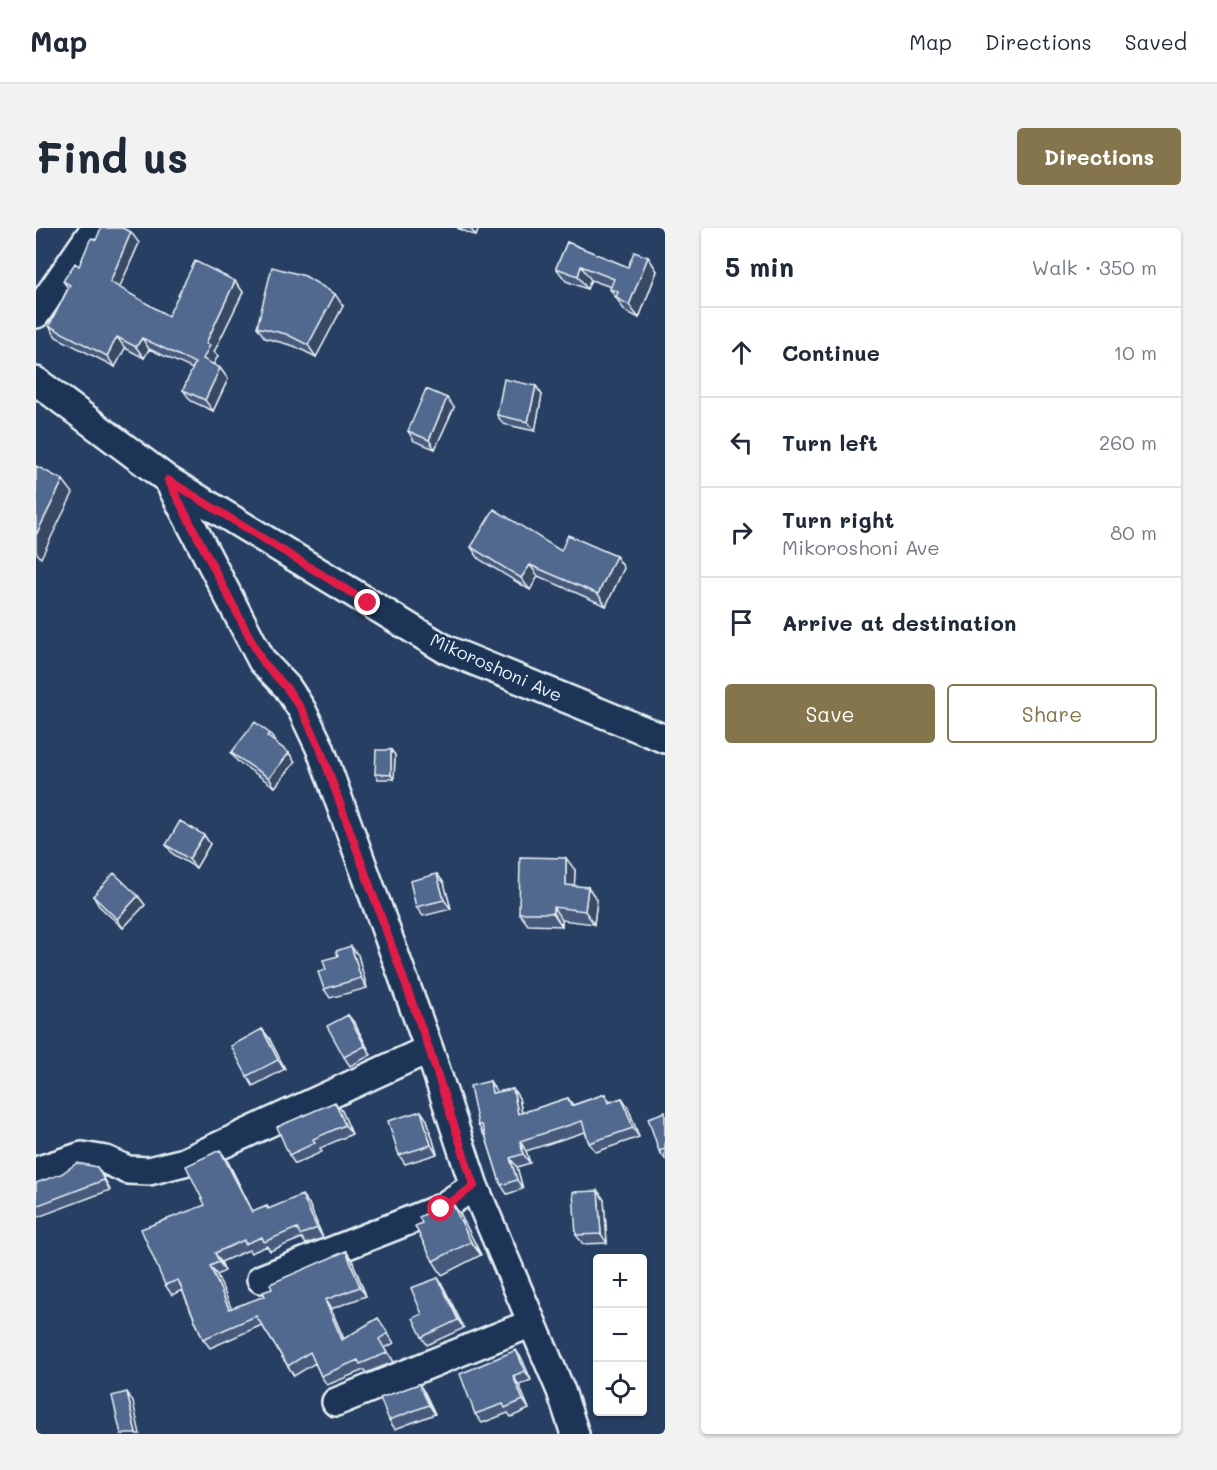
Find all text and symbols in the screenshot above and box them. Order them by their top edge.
text: Map [30,23,87,59]
text: Map [909,28,952,55]
text: Directions [985,28,1092,55]
text: Saved [1125,28,1187,55]
button: Directions [1017,128,1181,185]
text: Find us [36,129,188,184]
text: 5 min [725,250,794,284]
text: Walk · 350 m [1032,254,1157,280]
icon: ahead [725,336,758,369]
text: Continue [782,338,880,367]
text: 10 m [1113,339,1157,365]
icon: left [725,426,758,459]
text: Turn left [782,428,878,457]
text: 260 m [1099,429,1157,455]
text: Turn right [782,505,894,534]
icon: right [725,516,758,549]
text: 80 m [1110,519,1157,545]
text: Mikoroshoni Ave [782,534,940,560]
route end [354,589,380,615]
icon: arrive [725,606,758,639]
text: Arrive at destination [782,608,1017,637]
street label: Mikoroshoni Ave [427,627,566,707]
button: Save [725,684,935,743]
button: Share [947,684,1157,743]
route start [427,1195,453,1221]
map controls [593,1254,647,1416]
button: + [593,1254,647,1308]
button: − [593,1308,647,1362]
button: locate [593,1362,647,1416]

